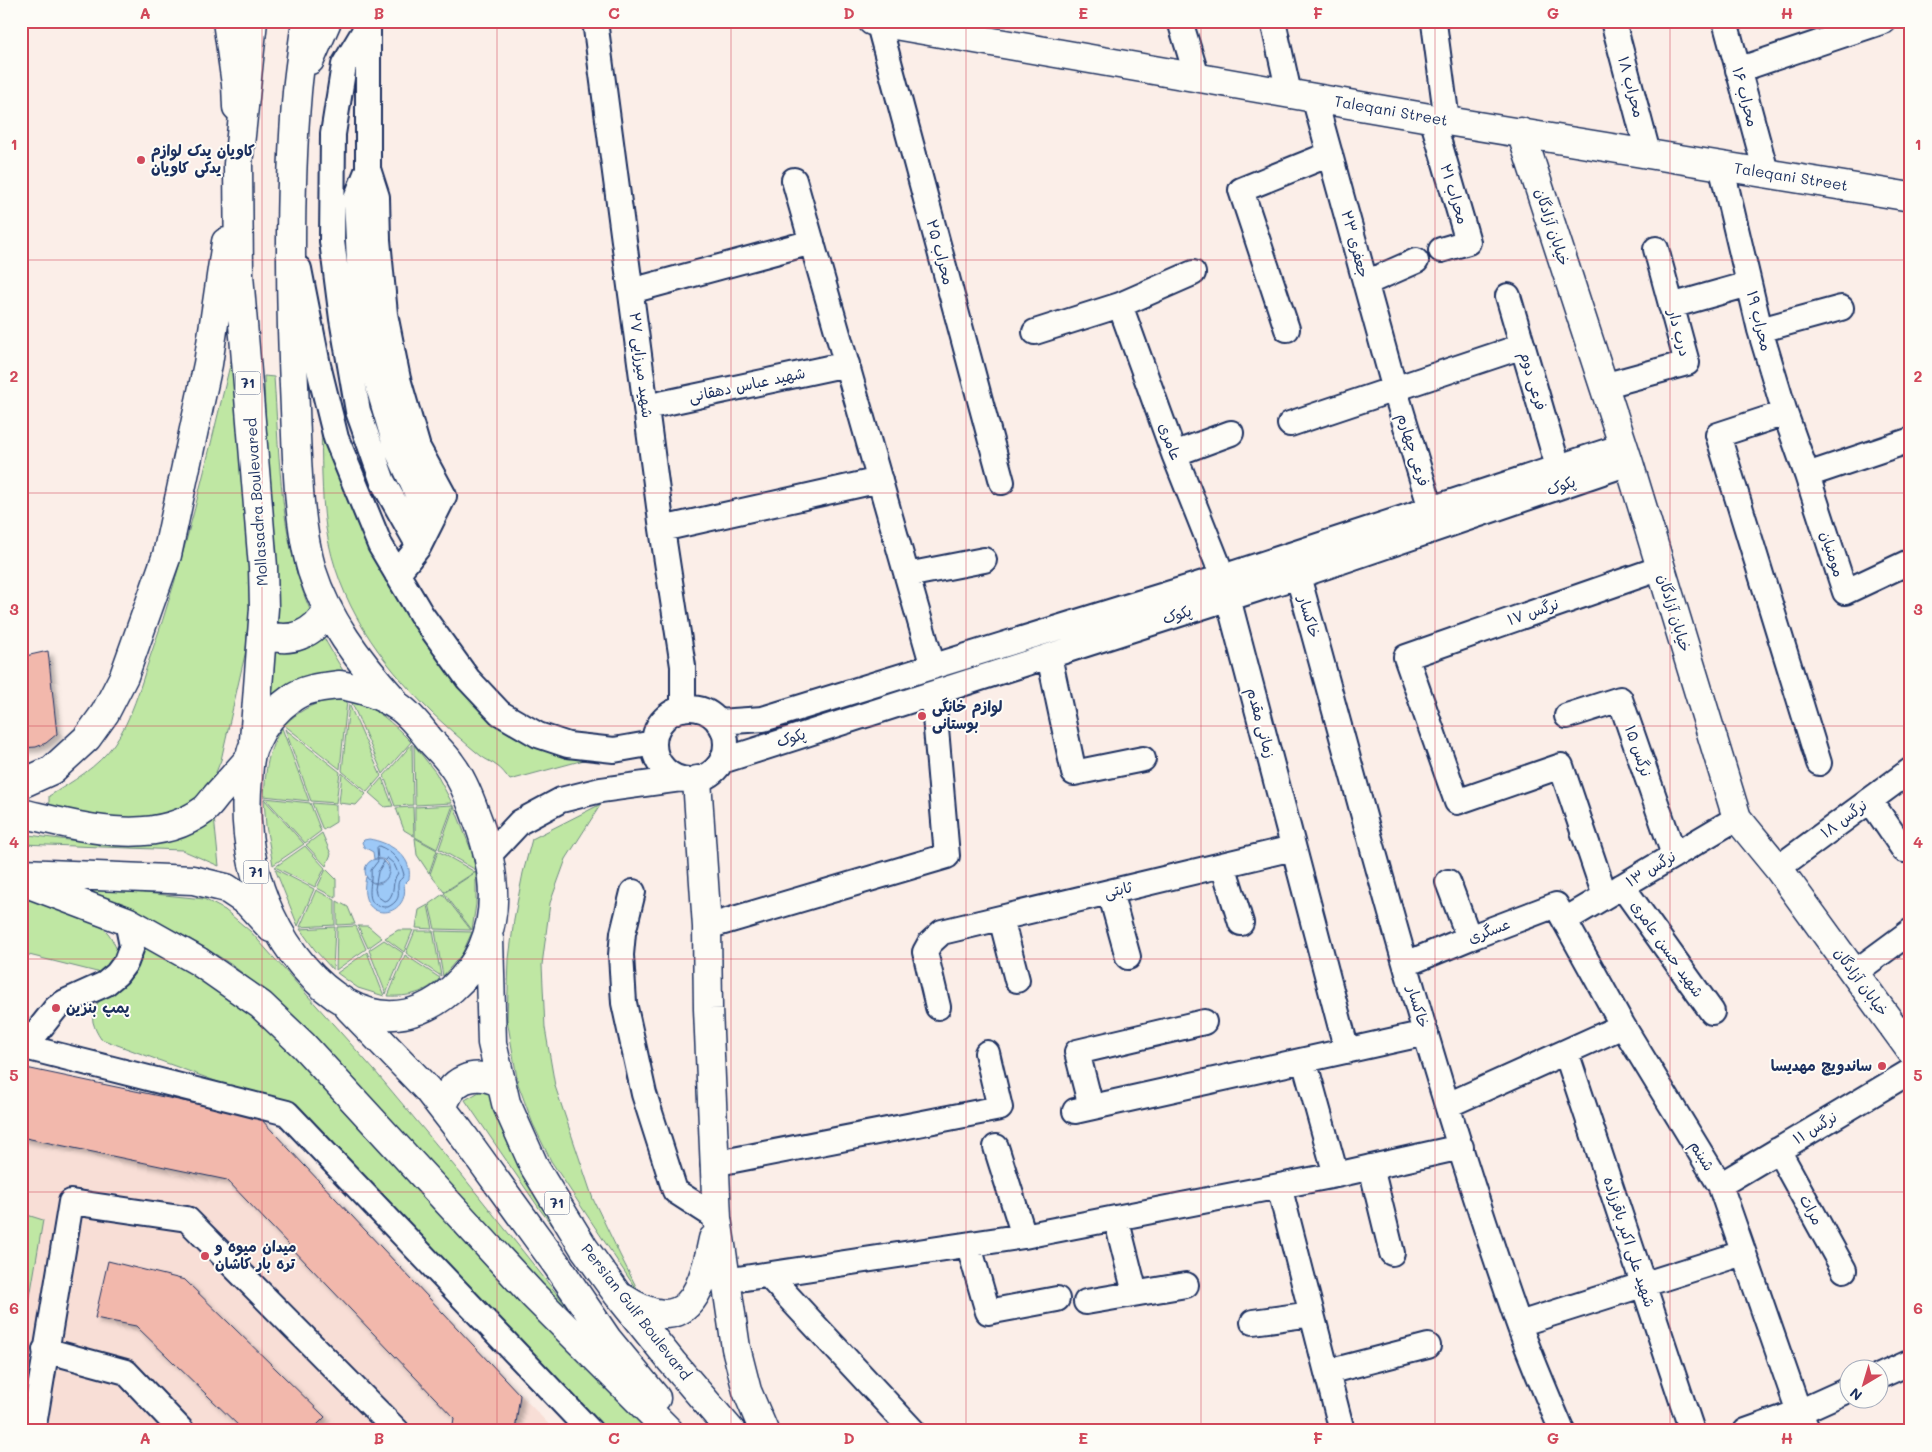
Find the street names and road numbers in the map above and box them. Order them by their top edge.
street label: محراب ۱۸ [1614,54,1650,120]
street label: محراب ۱۶ [1728,65,1764,129]
street label: Taleqani Street [1333,90,1450,130]
street label: Taleqani Street [1733,157,1850,195]
street label: محراب ۲۱ [1436,161,1474,226]
street label: خیابان آزادگان [1531,185,1575,268]
street label: جعفری ۲۳ [1337,208,1375,280]
street label: محراب ۲۵ [923,217,959,287]
street label: محراب ۱۹ [1743,289,1777,353]
street label: درب دار [1664,306,1696,358]
street label: شهید میرزایی ۲۷ [625,311,658,419]
street label: فرعی دوم [1513,349,1552,413]
street label: شهید عباس دهقانی [687,362,807,407]
road number: 71 [236,372,260,394]
street label: فرعی چهارم [1391,411,1435,489]
street label: Mollasadra Boulevared [240,417,272,587]
street label: عامری [1155,420,1187,464]
street label: پکوک [1543,471,1578,500]
street label: مومنیان [1816,528,1850,579]
street label: خیابان آزادگان [1654,571,1696,654]
street label: خاکسار [1294,592,1325,640]
street label: نرگس ۱۷ [1504,593,1561,629]
street label: پکوک [1160,600,1194,629]
street label: زمانی مقدم [1241,685,1281,761]
street label: نرگس ۱۵ [1621,722,1657,779]
street label: پکوک [774,723,808,752]
street label: نرگس ۱۸ [1816,795,1871,842]
street label: نرگس ۱۳ [1622,845,1679,891]
road number: 71 [244,860,268,884]
street label: ثابتی [1102,876,1134,903]
street label: شهید حسن عامری [1627,896,1709,1001]
street label: عسگری [1465,913,1513,947]
street label: خیابان آزادگان [1830,943,1893,1020]
street label: خاکسار [1403,982,1434,1030]
street label: نرگس ۱۱ [1789,1106,1840,1148]
street label: شبنم [1683,1137,1720,1176]
street label: شهید علی اکبر باقرزاده [1598,1174,1660,1310]
street label: مرات [1795,1191,1828,1228]
road number: 71 [544,1192,570,1214]
street label: Persian Gulf Boulevard [577,1239,696,1384]

